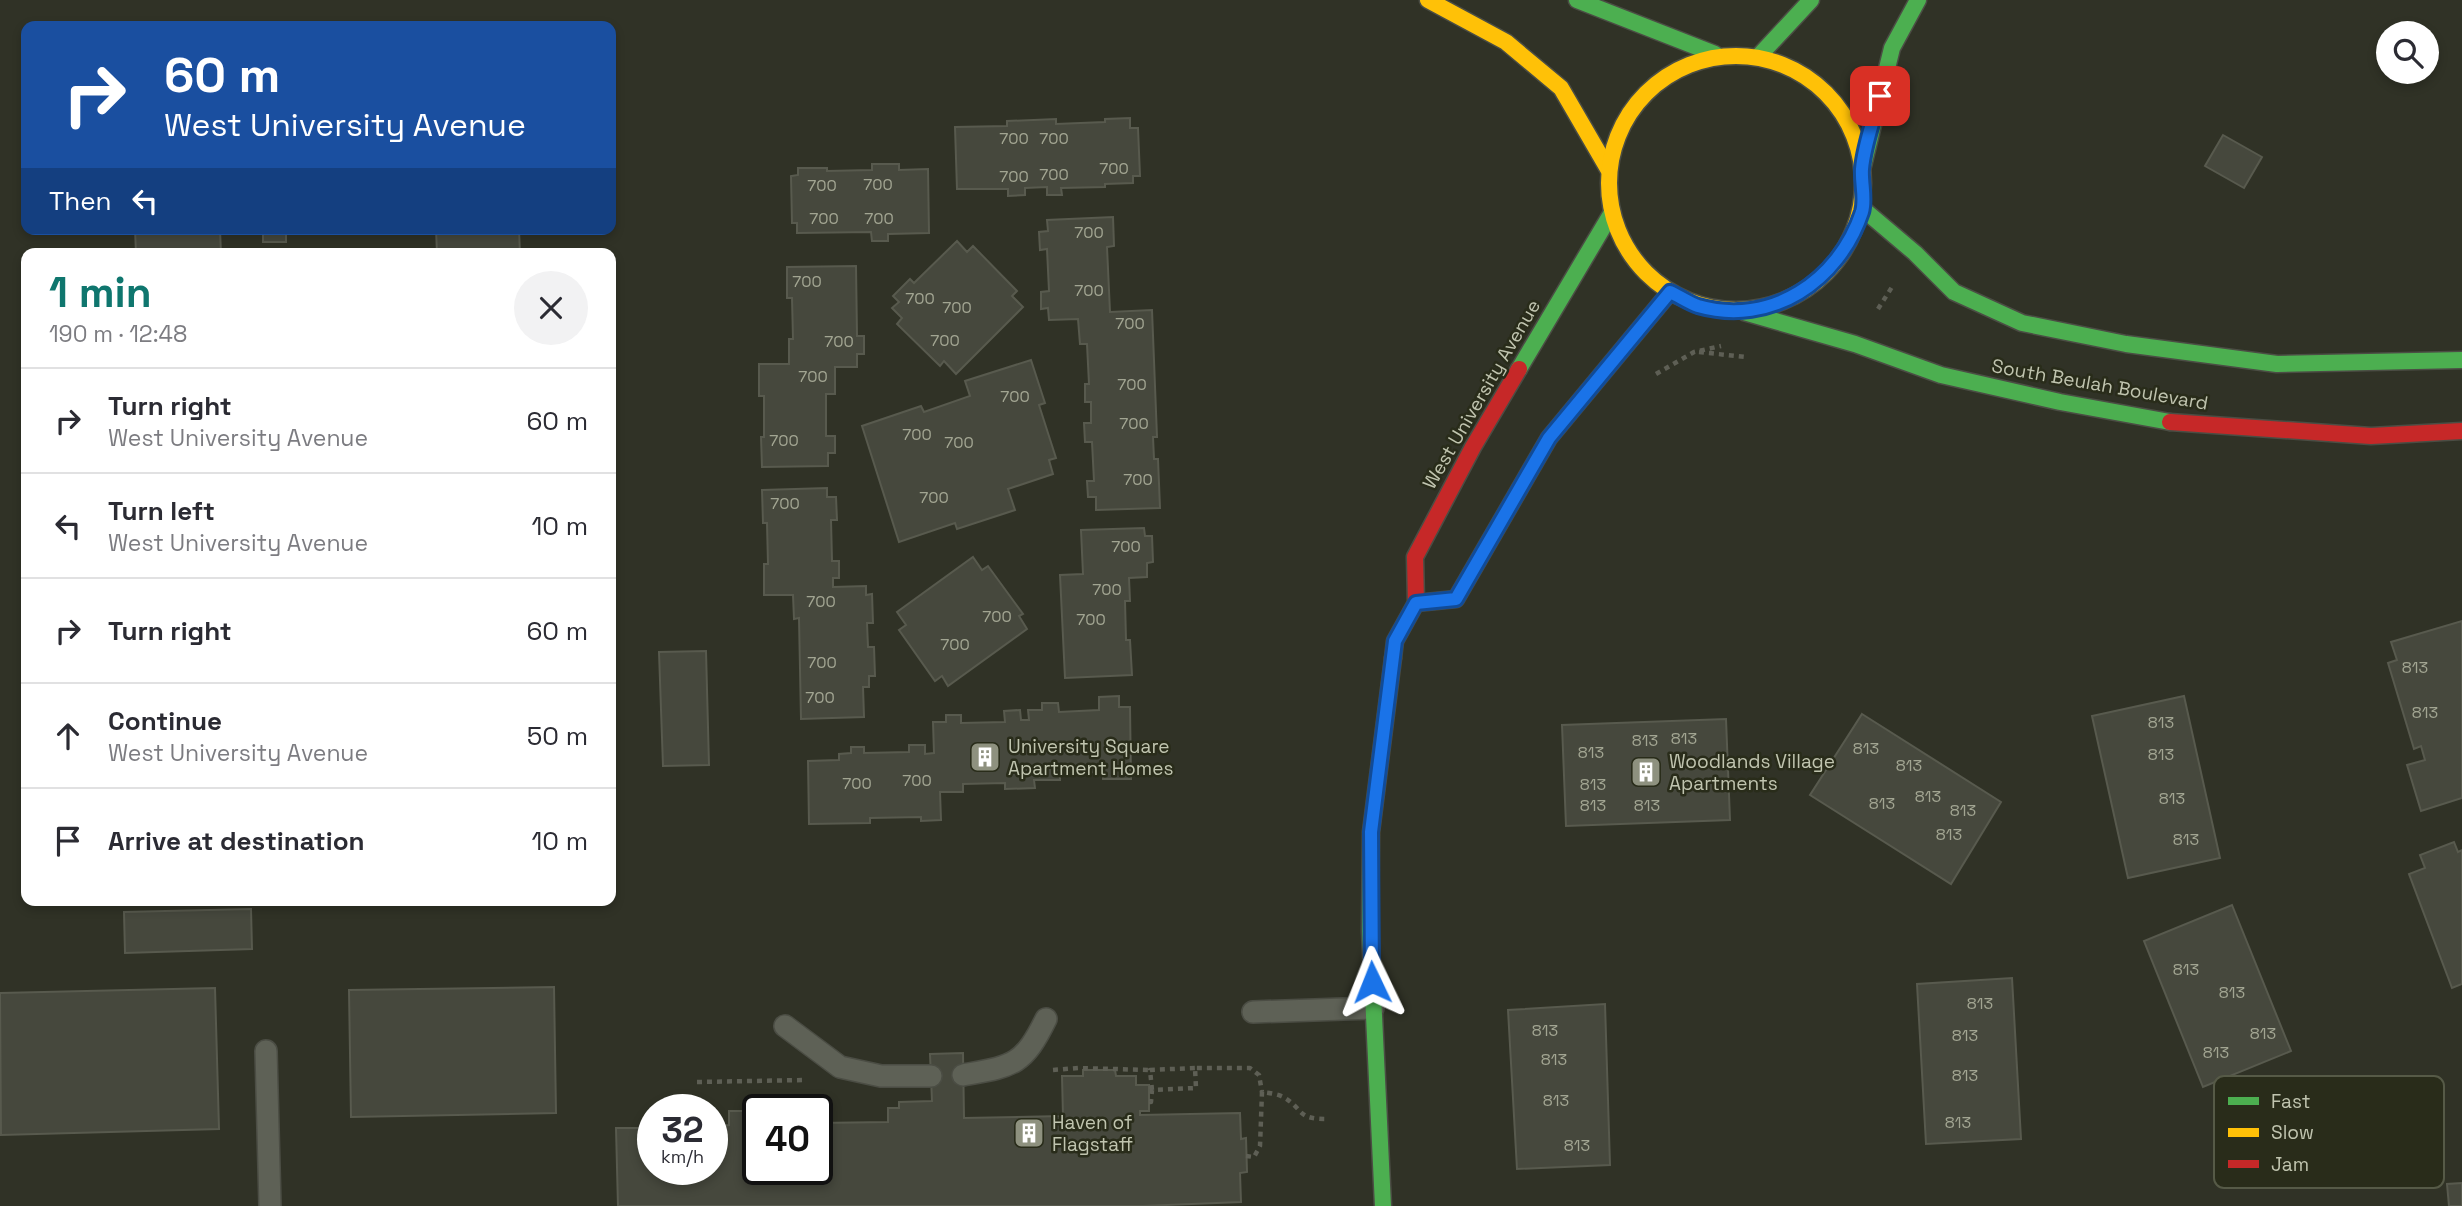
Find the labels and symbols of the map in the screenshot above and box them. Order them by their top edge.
pin [1850,66,1910,126]
house number: 700 [999,128,1029,149]
house number: 700 [1039,128,1069,149]
house number: 700 [1099,158,1129,179]
house number: 700 [1039,164,1069,185]
house number: 700 [999,166,1029,187]
house number: 700 [863,174,893,195]
house number: 700 [807,175,837,196]
house number: 700 [809,208,839,229]
house number: 700 [864,208,894,229]
house number: 700 [1074,222,1104,243]
house number: 700 [792,271,822,292]
house number: 700 [1074,280,1104,301]
house number: 700 [905,288,935,309]
street label: West University Avenue [1417,295,1546,494]
house number: 700 [942,297,972,318]
house number: 700 [1115,313,1145,334]
house number: 700 [930,330,960,351]
house number: 700 [824,331,854,352]
street label: South Beulah Boulevard [1990,353,2210,416]
house number: 700 [798,366,828,387]
house number: 700 [1117,374,1147,395]
house number: 700 [1000,386,1030,407]
house number: 700 [1119,413,1149,434]
house number: 700 [902,424,932,445]
house number: 700 [769,430,799,451]
house number: 700 [944,432,974,453]
house number: 700 [1123,469,1153,490]
house number: 700 [919,487,949,508]
house number: 700 [770,493,800,514]
house number: 700 [1111,536,1141,557]
house number: 700 [1092,579,1122,600]
house number: 700 [806,591,836,612]
house number: 700 [982,606,1012,627]
house number: 700 [1076,609,1106,630]
house number: 700 [940,634,970,655]
house number: 700 [807,652,837,673]
house number: 813 [2402,657,2428,678]
house number: 700 [805,687,835,708]
house number: 813 [2412,702,2438,723]
house number: 813 [2148,712,2174,733]
house number: 813 [1671,728,1697,749]
house number: 813 [1632,730,1658,751]
place label: University Square Apartment Homes [1008,734,1173,781]
house number: 813 [1853,738,1879,759]
building icon: University Square Apartment Homes [968,740,1002,774]
house number: 813 [1578,742,1604,763]
house number: 813 [2148,744,2174,765]
place label: Woodlands Village Apartments [1669,749,1835,796]
building icon: Woodlands Village Apartments [1629,755,1663,789]
house number: 813 [1896,755,1922,776]
house number: 700 [902,770,932,791]
house number: 700 [842,773,872,794]
house number: 813 [1580,774,1606,795]
house number: 813 [1915,786,1941,807]
house number: 813 [2159,788,2185,809]
house number: 813 [1869,793,1895,814]
house number: 813 [1580,795,1606,816]
house number: 813 [1634,795,1660,816]
house number: 813 [1950,800,1976,821]
house number: 813 [1936,824,1962,845]
house number: 813 [2173,829,2199,850]
position arrow [1335,945,1409,1019]
house number: 813 [2173,959,2199,980]
house number: 813 [2219,982,2245,1003]
house number: 813 [1967,993,1993,1014]
house number: 813 [1532,1020,1558,1041]
house number: 813 [2250,1023,2276,1044]
house number: 813 [1952,1025,1978,1046]
house number: 813 [2203,1042,2229,1063]
house number: 813 [1541,1049,1567,1070]
house number: 813 [1952,1065,1978,1086]
legend [2214,1076,2444,1188]
text: Fast [2271,1089,2311,1114]
house number: 813 [1543,1090,1569,1111]
speed limit sign: 40 [742,1094,833,1185]
place label: Haven of Flagstaff [1052,1110,1133,1157]
house number: 813 [1945,1112,1971,1133]
building icon: Haven of Flagstaff [1012,1116,1046,1150]
text: Slow [2271,1120,2314,1145]
house number: 813 [1564,1135,1590,1156]
text: Jam [2271,1152,2309,1177]

